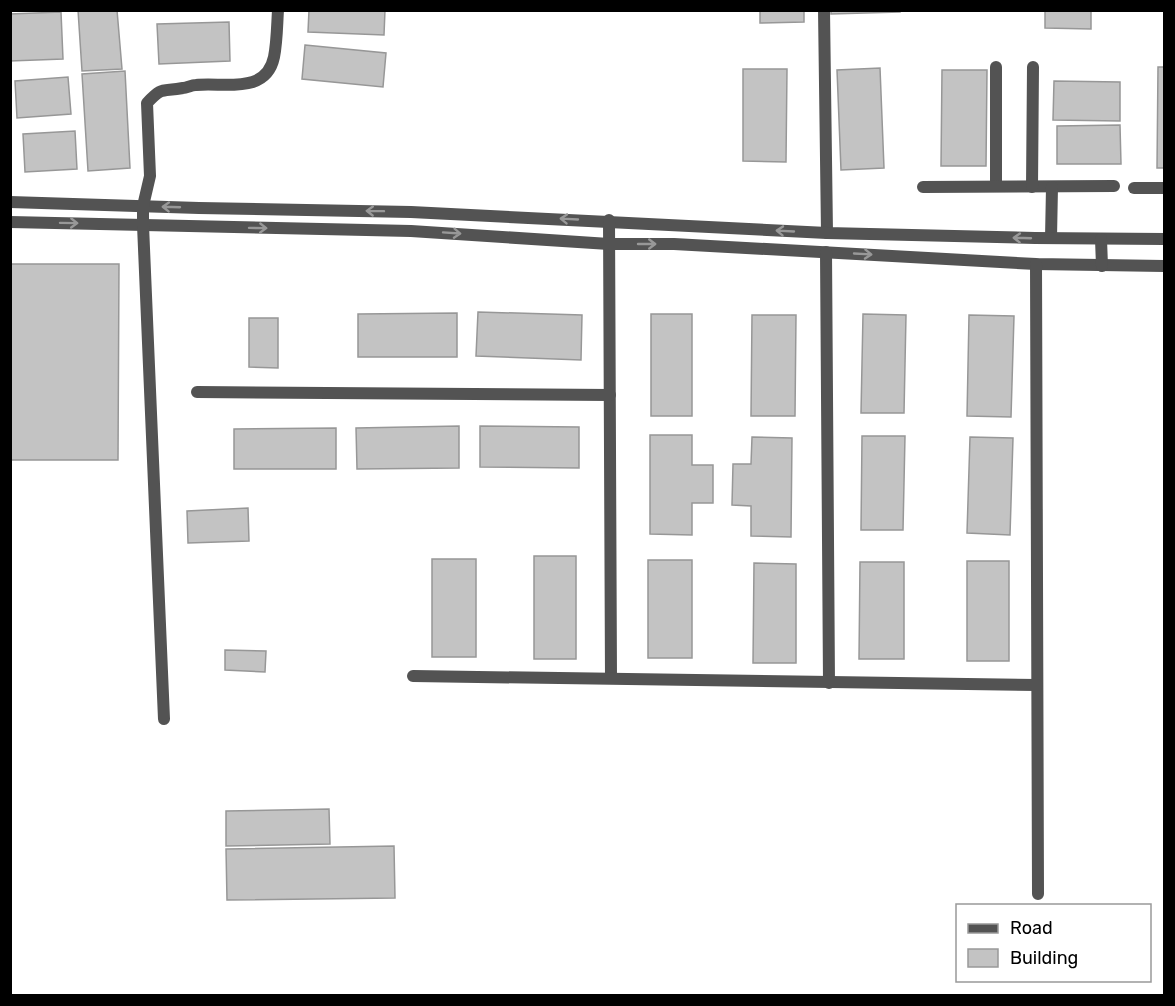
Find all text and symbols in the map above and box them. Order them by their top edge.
one-way arrow [162,202,182,213]
one-way arrow [365,205,385,217]
one-way arrow [560,213,580,224]
one-way arrow [58,218,78,229]
one-way arrow [247,222,267,234]
one-way arrow [776,225,796,236]
one-way arrow [442,228,462,239]
one-way arrow [1013,232,1033,244]
one-way arrow [637,238,657,250]
one-way arrow [852,249,872,260]
legend [956,904,1151,982]
text: Road [1010,917,1053,939]
text: Building [1010,947,1078,969]

